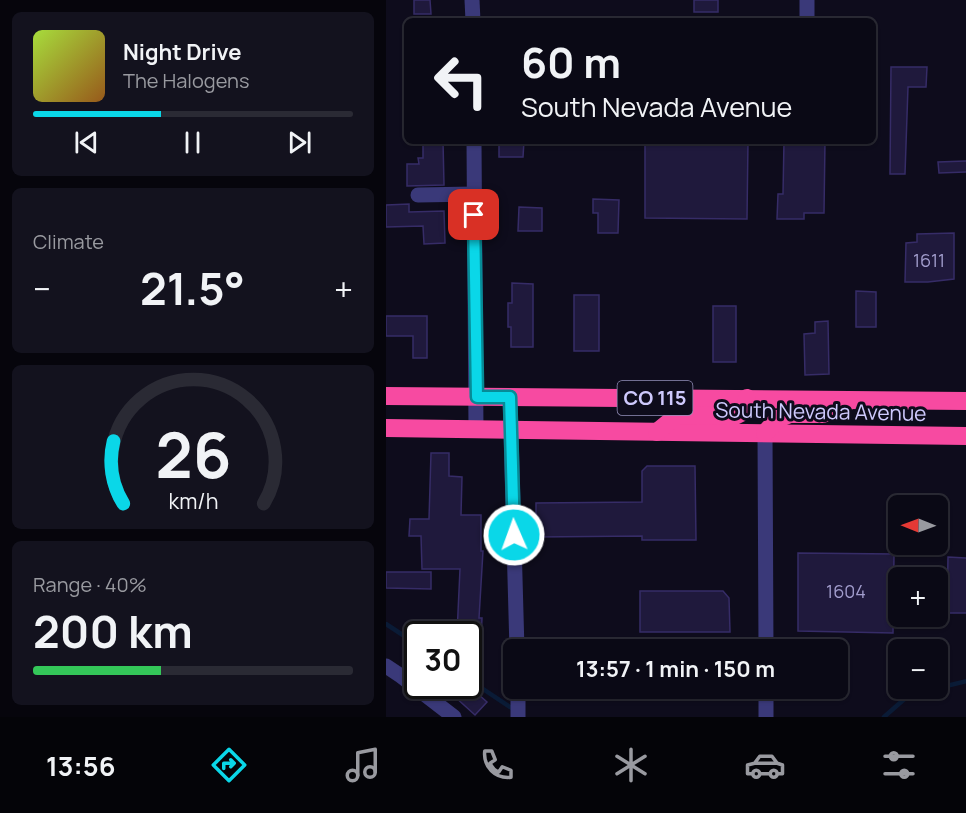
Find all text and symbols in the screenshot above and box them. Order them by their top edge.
text: 60 m [521,33,621,91]
text: Night Drive [123,37,242,67]
icon: left [422,42,500,120]
text: The Halogens [123,67,249,94]
text: South Nevada Avenue [521,88,792,125]
icon: previous [70,126,103,159]
icon: pause [176,126,209,159]
icon: next [283,126,316,159]
pin [448,189,499,240]
icon: arrive [457,198,490,231]
text: Climate [33,228,104,255]
house number: 1611 [913,248,945,272]
text: 21.5° [140,257,245,319]
text: − [33,266,51,311]
text: + [334,266,353,311]
road number: CO 115 [618,381,692,415]
street label: South Nevada Avenue [715,395,927,427]
text: 26 [155,411,231,497]
text: km/h [168,486,218,515]
north arrow [888,495,948,555]
map controls [888,495,948,699]
position arrow [482,503,546,567]
button: + [888,567,948,627]
text: Range · 40% [33,571,147,598]
house number: 1604 [826,579,866,603]
text: 200 km [33,600,193,662]
speed limit sign: 30 [404,621,482,699]
button: − [888,639,948,699]
text: 13:57 · 1 min · 150 m [576,654,775,684]
icon: directions [208,744,250,786]
icon: music [342,744,384,786]
icon: phone [476,744,518,786]
icon: climate [610,744,652,786]
icon: car [744,744,786,786]
icon: filters [878,744,920,786]
text: 13:56 [46,747,115,784]

